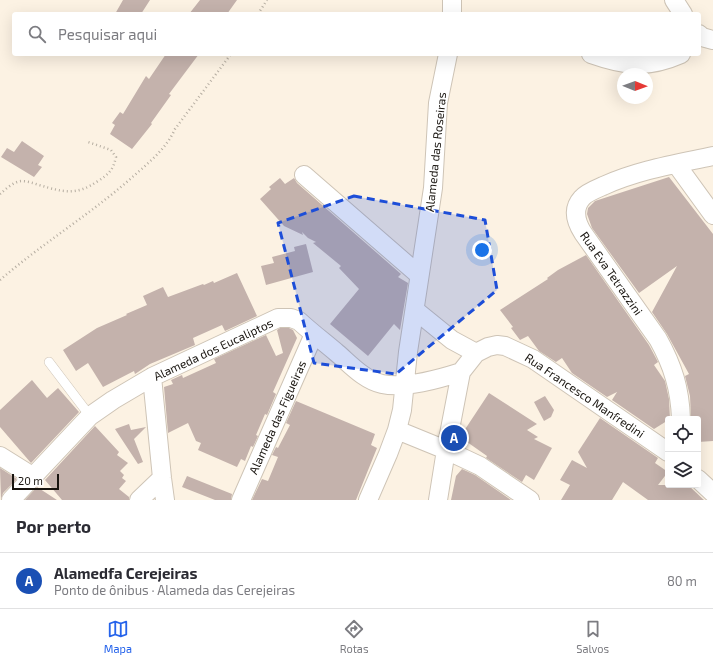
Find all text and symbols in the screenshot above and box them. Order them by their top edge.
search box [12,12,701,56]
icon: search [26,23,48,45]
text: Pesquisar aqui [58,25,157,43]
north arrow [617,68,653,104]
street label: Alameda das Roseiras [422,92,448,212]
street label: Rua Eva Tetrazzini [578,229,646,317]
your location [472,240,492,260]
street label: Alameda dos Eucaliptos [151,315,275,383]
street label: Rua Francesco Manfredini [523,350,647,440]
street label: Alameda das Figueiras [246,358,308,476]
map controls [665,416,701,488]
button: locate [665,416,701,452]
pin: A [441,423,467,453]
button: layers [665,452,701,488]
scale bar [12,472,59,491]
text: 20 m [18,474,43,487]
text: Por perto [16,516,91,536]
text: Alamedfa Cerejeiras [54,564,197,582]
text: A [25,573,33,589]
text: 80 m [667,573,697,589]
text: Ponto de ônibus · Alameda das Cerejeiras [54,582,295,598]
tab: Mapa [104,618,132,655]
tab: Rotas [340,618,369,655]
tab: Salvos [576,618,609,655]

